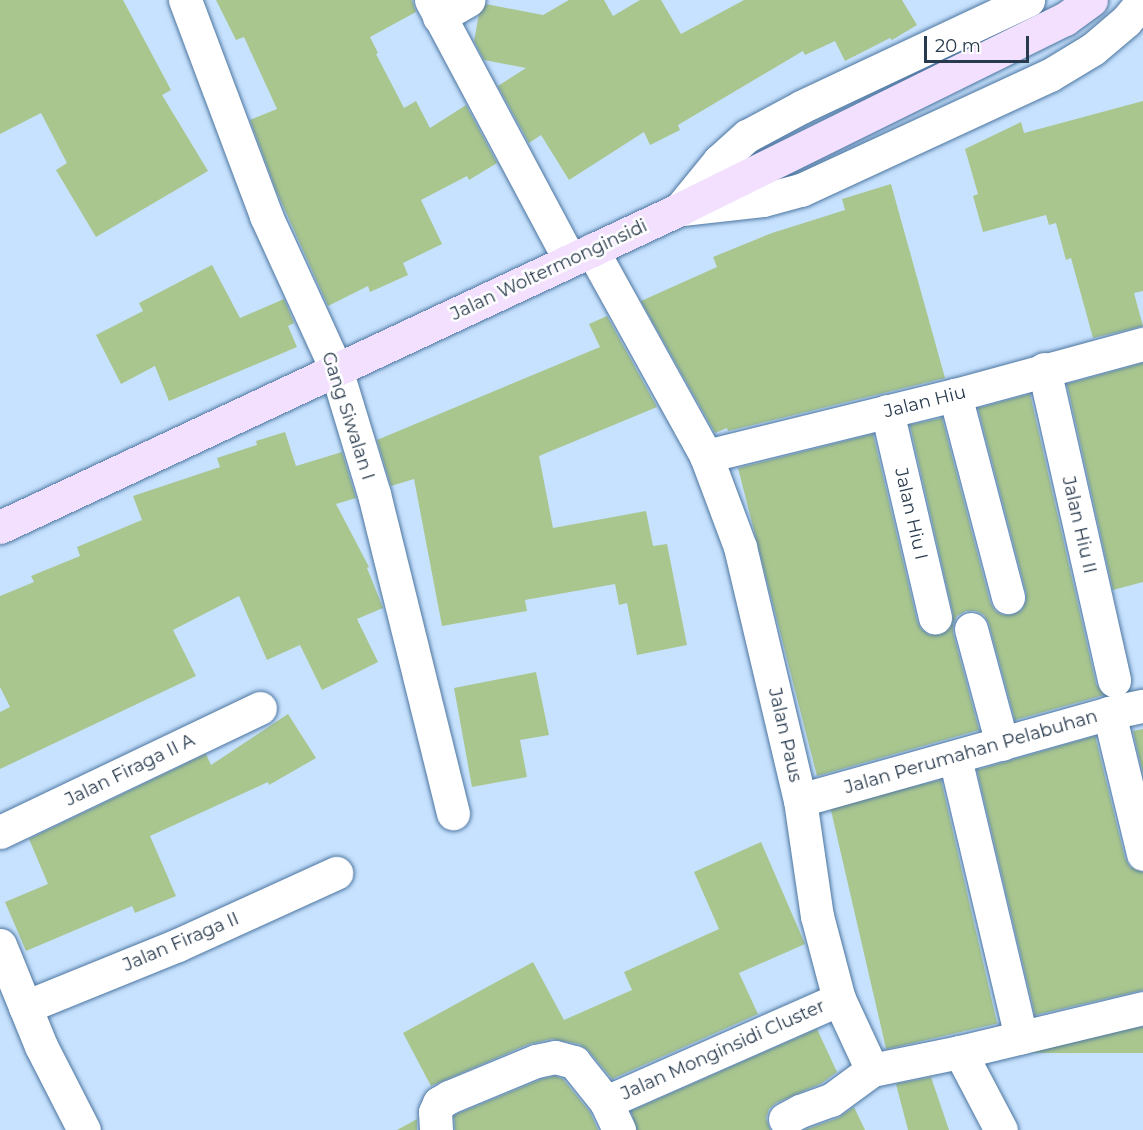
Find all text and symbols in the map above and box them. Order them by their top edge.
scale bar [927,24,1032,62]
text: 20 m [935,35,981,57]
street label: Jalan Woltermonginsidi [447,215,651,325]
street label: Gang Siwalan I [317,349,379,483]
street label: Jalan Hiu [882,381,968,423]
street label: Jalan Hiu I [890,466,932,562]
street label: Jalan Hiu II [1057,474,1101,576]
street label: Jalan Paus [764,686,806,784]
street label: Jalan Perumahan Pelabuhan [842,705,1100,799]
street label: Jalan Firaga II A [62,729,198,811]
street label: Jalan Firaga II [120,908,242,976]
street label: Jalan Monginsidi Cluster [618,995,828,1105]

